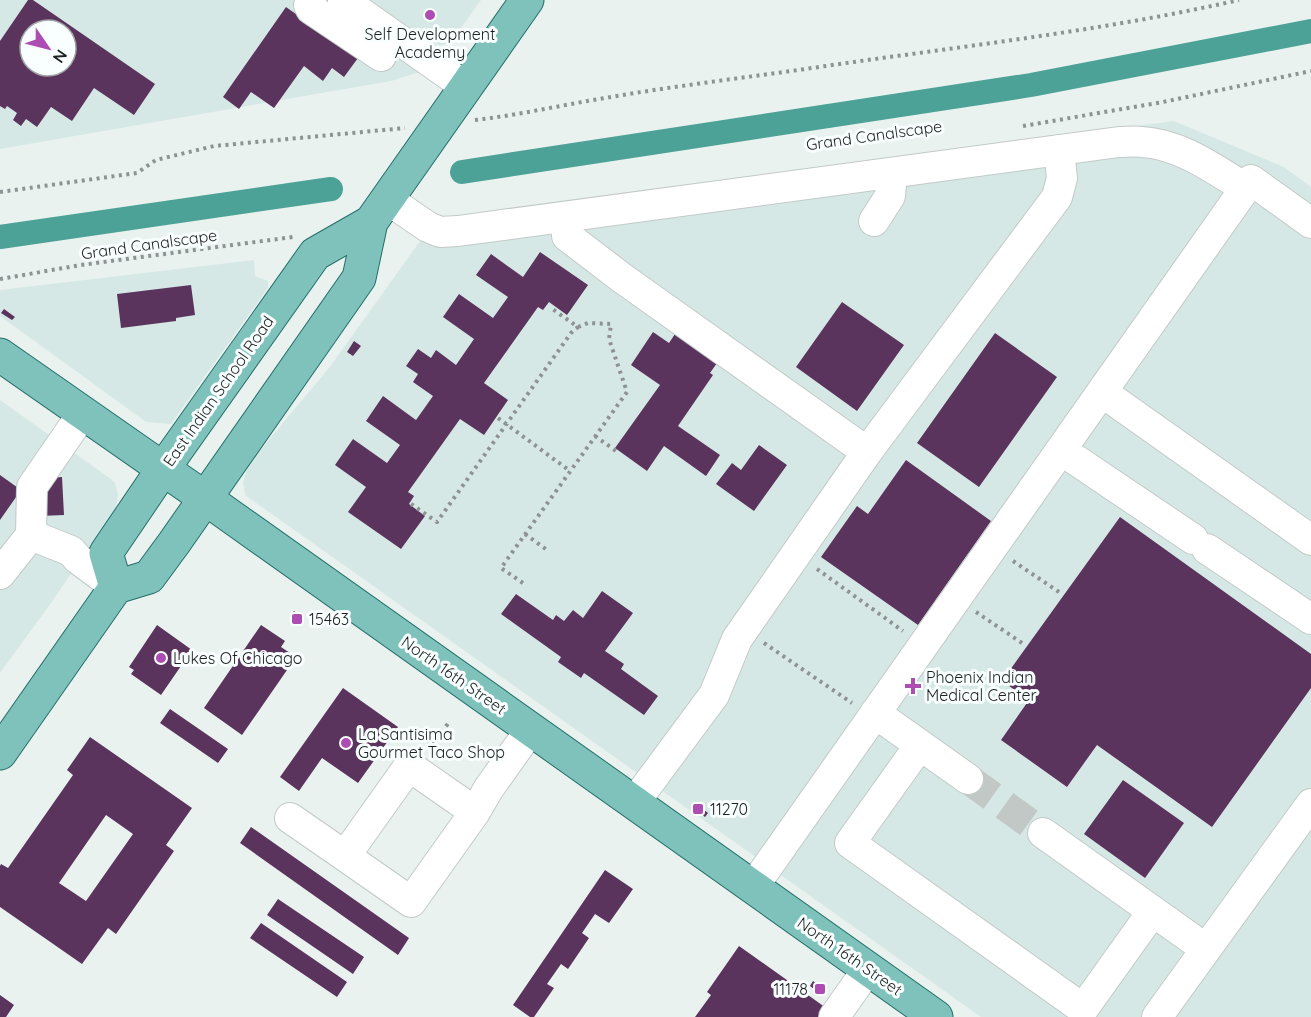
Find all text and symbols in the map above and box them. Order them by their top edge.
marker: Self Development Academy [423,8,437,22]
north arrow [18,18,78,78]
place label: Self Development Academy [364,24,496,62]
text: N [49,46,72,67]
street label: Grand Canalscape [805,116,943,154]
street label: Grand Canalscape [80,225,218,263]
street label: East Indian School Road [158,312,278,470]
place label: 15463 [309,609,349,629]
marker: 15463 [290,612,304,626]
street label: North 16th Street [398,631,510,719]
place label: Lukes Of Chicago [173,648,302,668]
marker: Lukes Of Chicago [154,651,168,665]
place label: Phoenix Indian Medical Center [926,667,1037,705]
marker: Phoenix Indian Medical Center [904,677,922,695]
place label: La Santisima Gourmet Taco Shop [358,724,505,762]
marker: La Santisima Gourmet Taco Shop [339,736,353,750]
place label: 11270 [710,799,748,819]
marker: 11270 [691,802,705,816]
street label: North 16th Street [794,912,906,1000]
place label: 11178 [773,979,808,999]
marker: 11178 [813,982,827,996]

